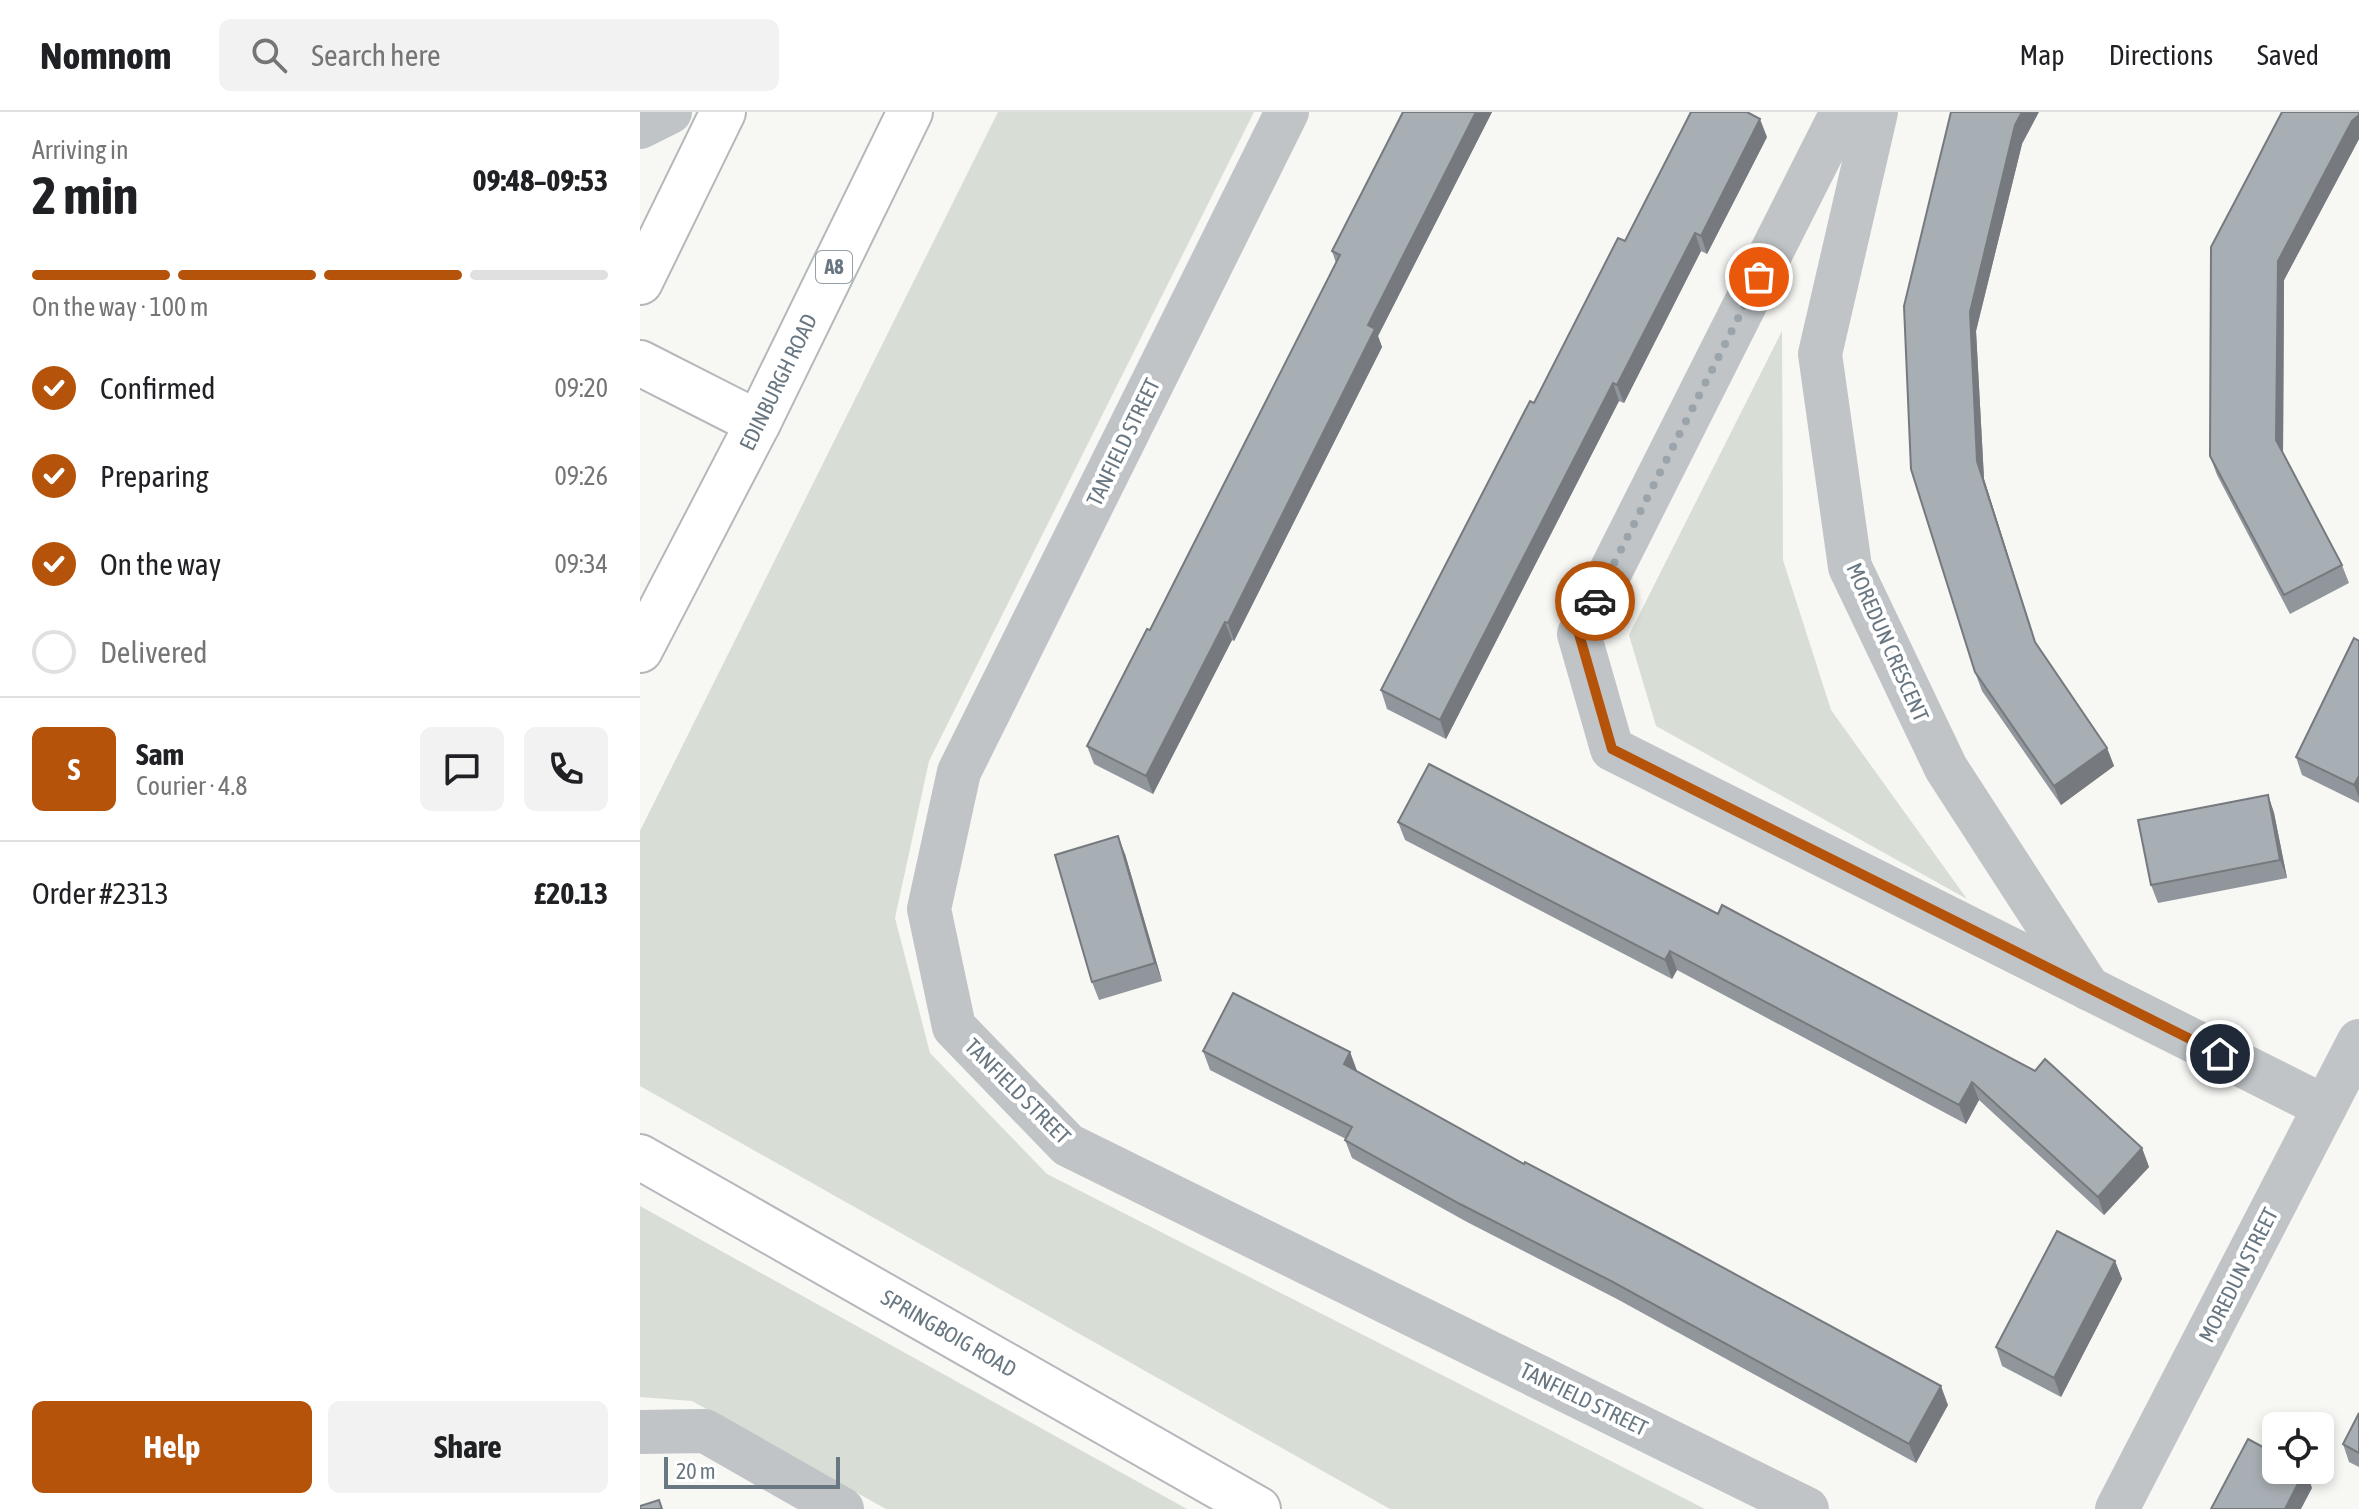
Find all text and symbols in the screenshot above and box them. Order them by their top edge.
search box [219,19,779,91]
icon: search [247,33,291,77]
text: Nomnom [40,34,171,77]
text: Search here [311,38,441,72]
text: Map [2020,39,2065,71]
text: Directions [2109,39,2213,71]
text: Saved [2257,39,2319,71]
text: Arriving in [32,135,129,165]
text: 09:48–09:53 [473,163,608,197]
text: 2 min [32,165,138,225]
pin [1725,243,1793,311]
road number: A8 [816,251,852,283]
icon: bag [1737,255,1781,299]
text: On the way · 100 m [32,292,209,322]
street label: EDINBURGH ROAD [734,309,822,455]
icon: check [32,366,76,410]
text: Confirmed [100,371,215,405]
text: 09:20 [554,373,608,403]
street label: TANFIELD STREET [1081,374,1165,510]
icon: check [32,454,76,498]
text: Preparing [100,459,209,493]
text: 09:26 [554,461,608,491]
icon: check [32,542,76,586]
text: On the way [100,547,221,581]
text: 09:34 [554,549,608,579]
street label: MOREDUN CRESCENT [1841,559,1935,726]
courier [1555,561,1635,641]
icon: car [1573,579,1617,623]
text: Delivered [100,635,208,669]
button: chat [420,727,504,811]
button: phone [524,727,608,811]
text: Sam [136,737,184,771]
text: S [68,752,80,786]
text: Courier · 4.8 [136,771,247,801]
text: Order #2313 [32,876,169,910]
text: £20.13 [534,876,608,910]
pin [2186,1020,2254,1088]
icon: home [2198,1032,2242,1076]
street label: TANFIELD STREET [960,1033,1076,1149]
street label: MOREDUN STREET [2193,1203,2283,1347]
street label: SPRINGBOIG ROAD [877,1284,1021,1382]
street label: TANFIELD STREET [1516,1357,1652,1441]
button: Help [32,1401,312,1493]
button: Share [328,1401,608,1493]
map controls [2262,1412,2334,1484]
button: locate [2262,1412,2334,1484]
scale bar [664,1453,840,1489]
text: 20 m [676,1458,716,1484]

